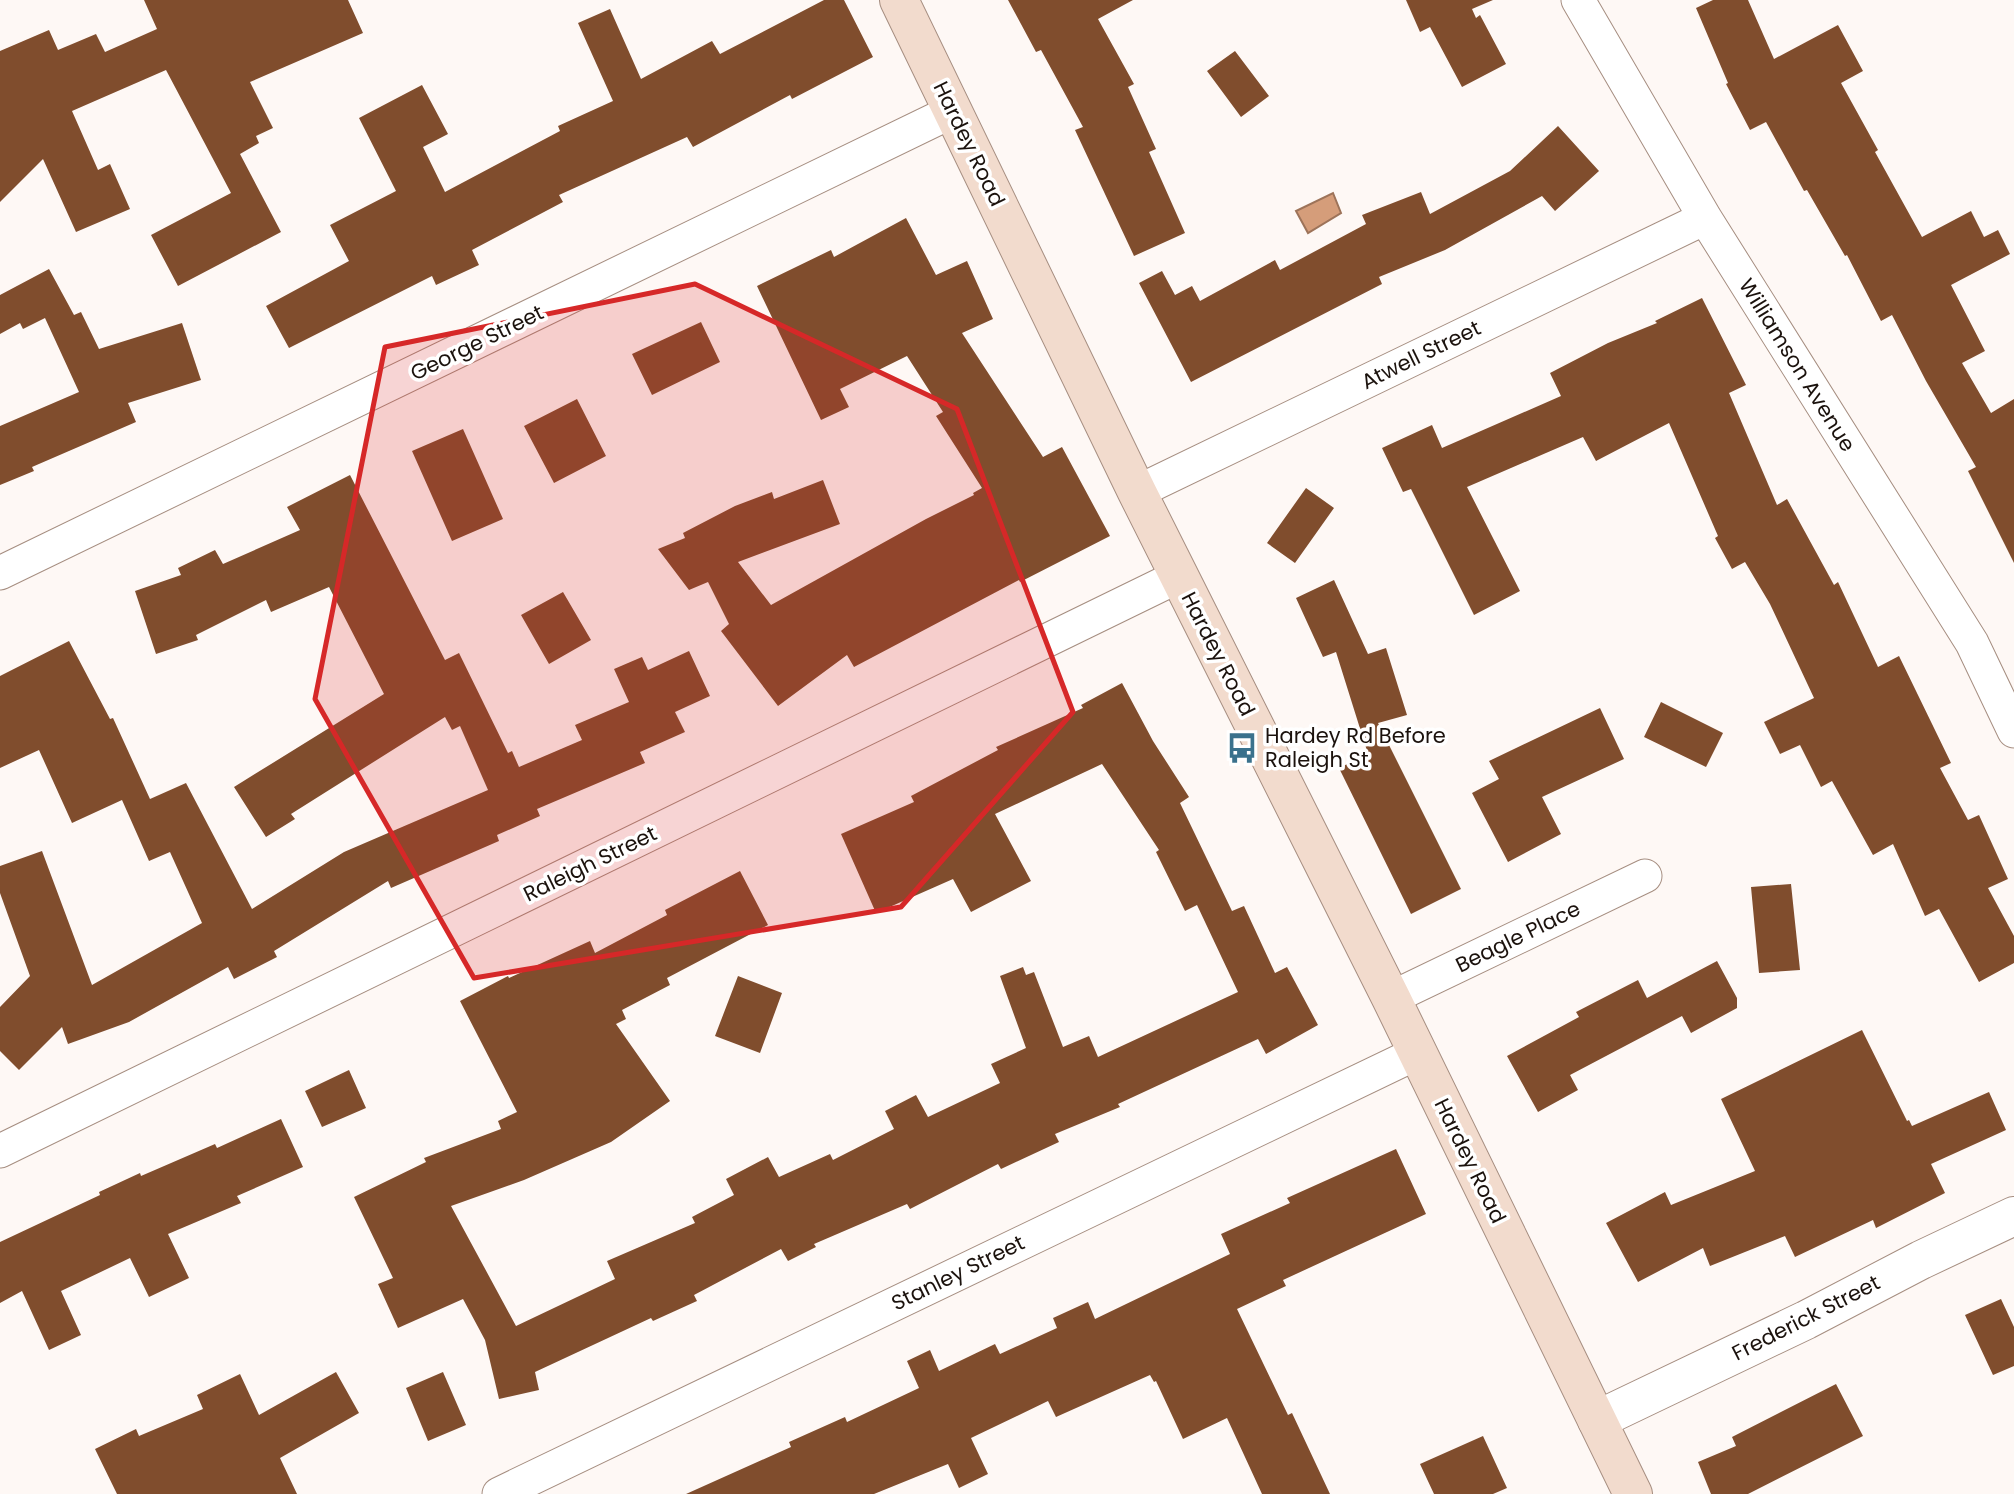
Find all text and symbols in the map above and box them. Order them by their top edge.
street label: Hardey Road [927,76,1012,211]
street label: Williamson Avenue [1732,273,1863,457]
street label: George Street [405,298,548,387]
street label: Atwell Street [1356,313,1485,396]
street label: Hardey Road [1175,587,1262,721]
place label: Hardey Rd Before Raleigh St [1265,721,1446,774]
bus stop icon: Hardey Rd Before Raleigh St [1225,731,1259,765]
street label: Raleigh Street [518,819,661,908]
street label: Beagle Place [1451,894,1585,979]
street label: Hardey Road [1428,1093,1513,1228]
street label: Stanley Street [886,1228,1029,1317]
street label: Frederick Street [1727,1268,1885,1367]

